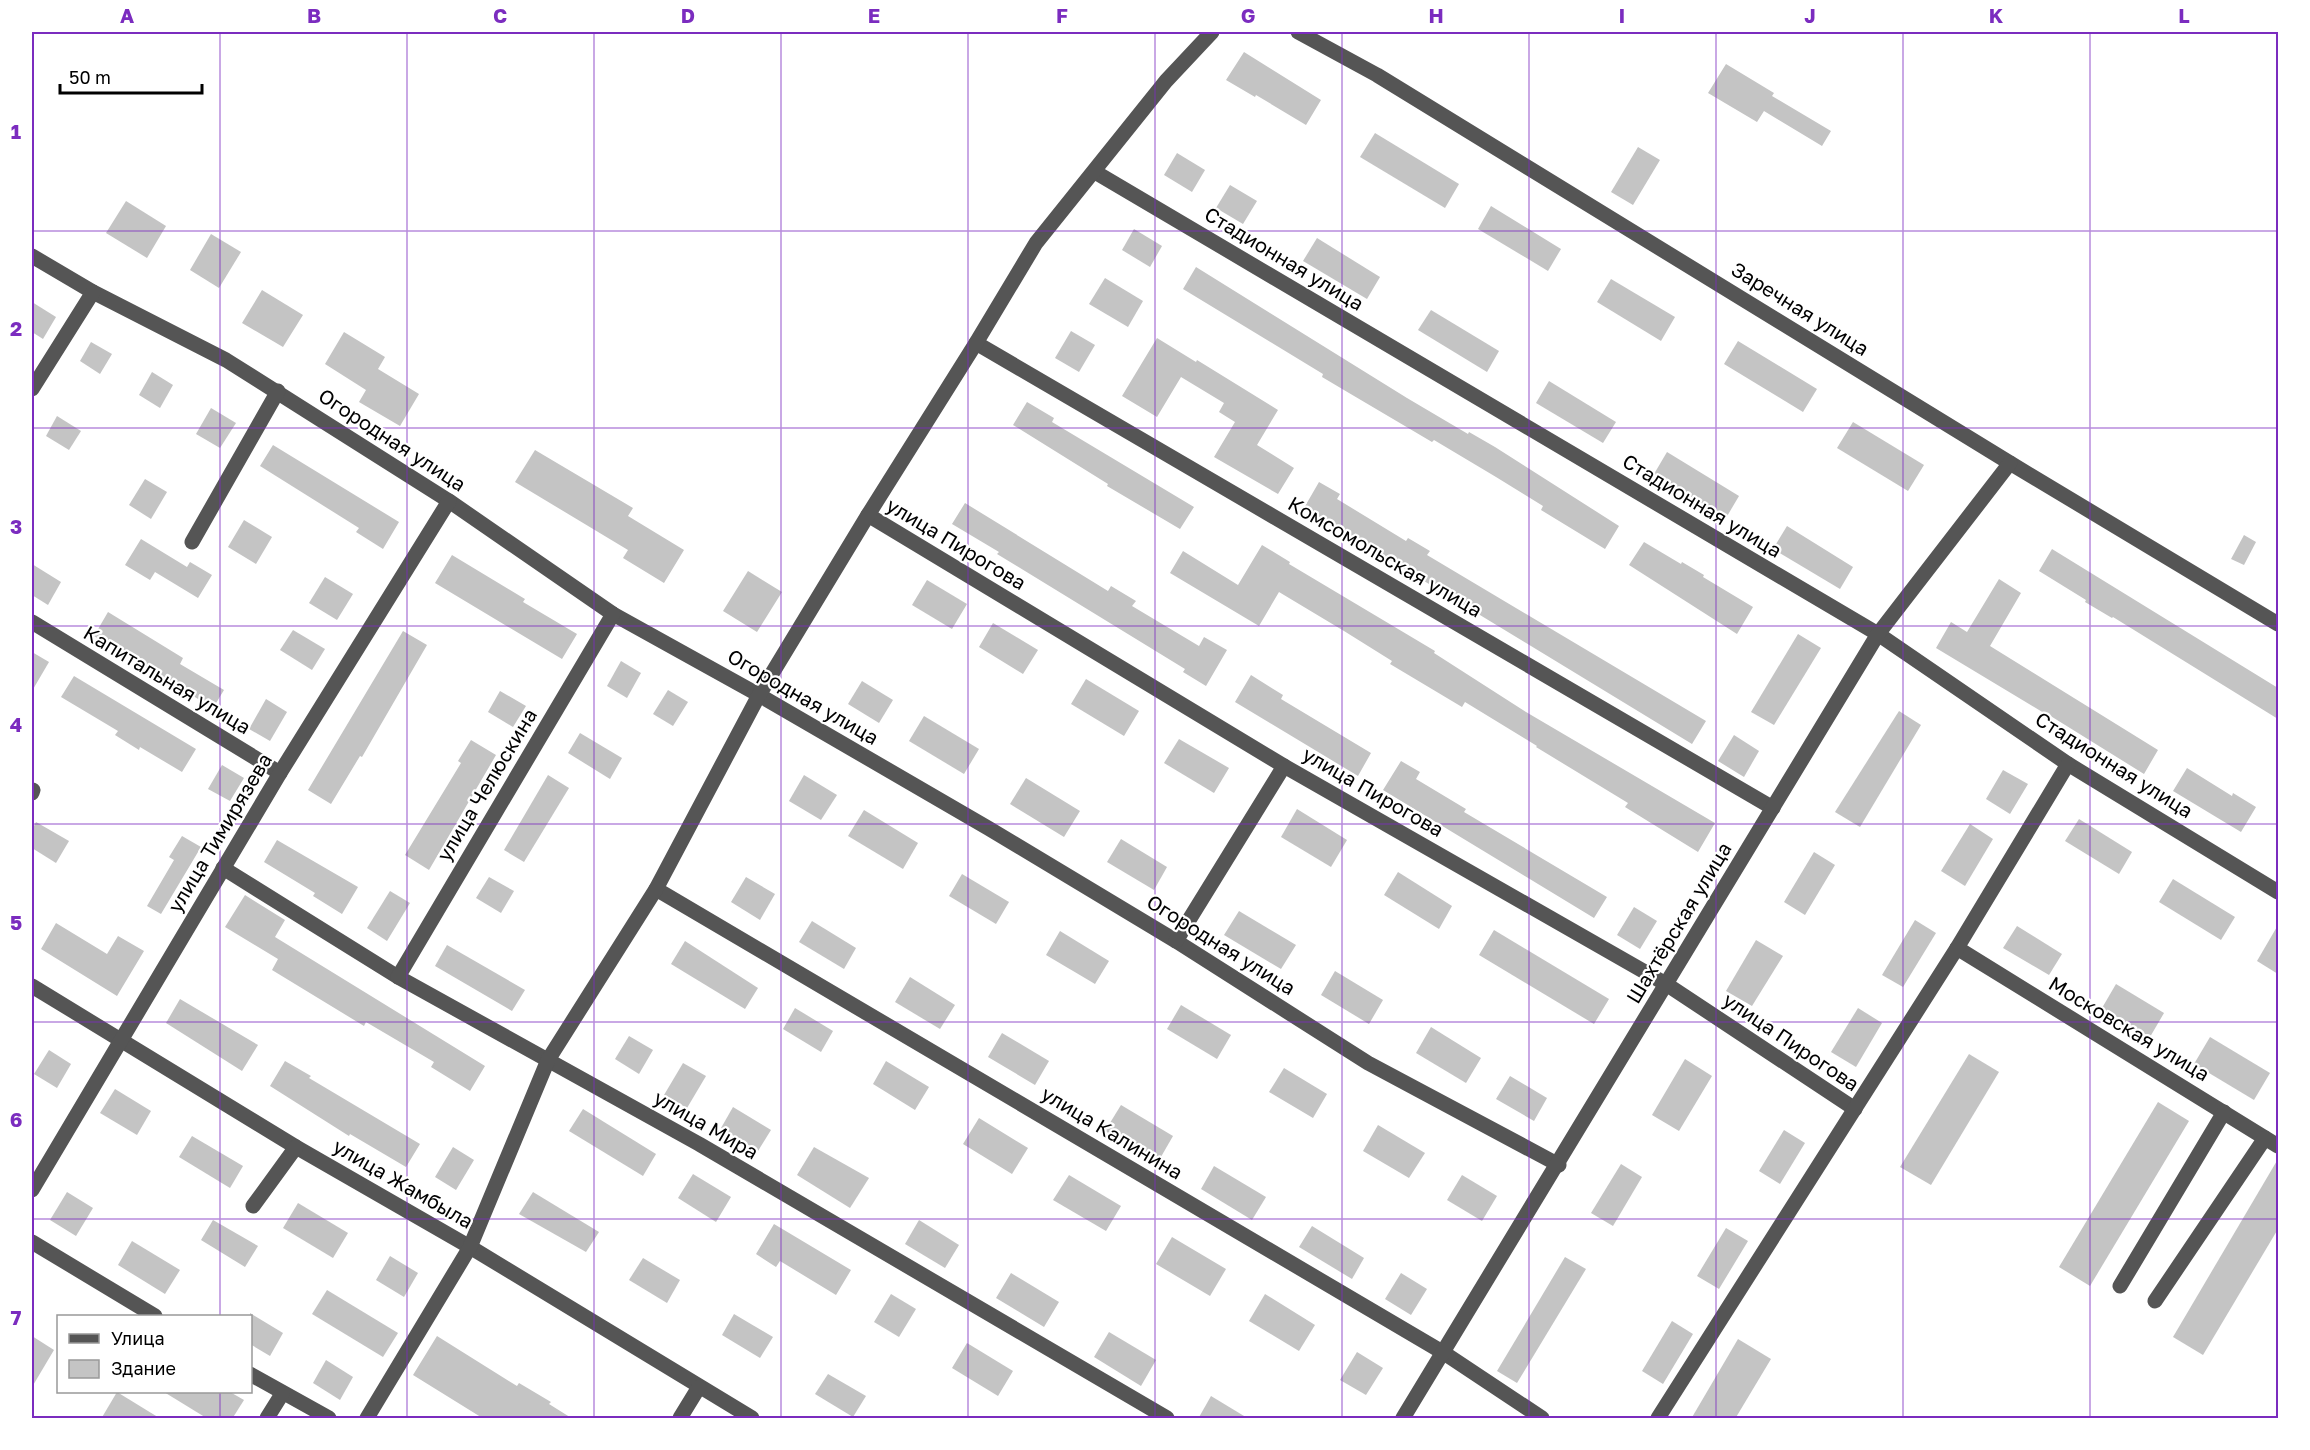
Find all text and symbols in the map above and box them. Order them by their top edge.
text: A [120,3,134,27]
text: B [307,3,321,27]
text: C [493,3,507,27]
text: D [681,3,695,27]
text: E [868,3,880,27]
text: F [1056,3,1068,27]
text: G [1241,3,1255,27]
text: H [1428,3,1444,27]
text: I [1619,3,1625,27]
text: J [1804,3,1816,27]
text: K [1989,3,2004,27]
text: L [2178,3,2190,27]
scale bar [60,57,202,95]
text: 50 m [69,66,111,88]
text: 1 [11,119,21,143]
street label: Стадионная улица [1201,201,1368,315]
street label: Заречная улица [1727,256,1874,360]
text: 2 [10,316,22,340]
street label: Огородная улица [315,383,471,496]
street label: Стадионная улица [1619,448,1786,562]
street label: Комсомольская улица [1284,491,1487,622]
street label: улица Пирогова [882,492,1031,594]
text: 3 [10,514,22,538]
street label: Капитальная улица [80,620,255,739]
street label: Огородная улица [724,643,883,749]
street label: улица Челюскина [431,704,541,865]
street label: Стадионная улица [2031,706,2198,822]
text: 4 [10,712,22,736]
street label: улица Пирогова [1299,741,1448,841]
street label: улица Тимирязева [162,749,276,916]
street label: Шахтёрская улица [1621,838,1736,1007]
street label: Огородная улица [1143,889,1300,1000]
text: 5 [10,910,22,934]
street label: Московская улица [2045,971,2214,1086]
street label: улица Пирогова [1719,987,1864,1095]
street label: улица Калинина [1038,1081,1187,1184]
street label: улица Мира [650,1085,763,1164]
text: 6 [10,1107,22,1131]
street label: улица Жамбыла [329,1133,478,1233]
text: 7 [11,1305,22,1329]
legend [57,1315,252,1393]
text: Улица [111,1327,165,1349]
text: Здание [111,1357,176,1379]

